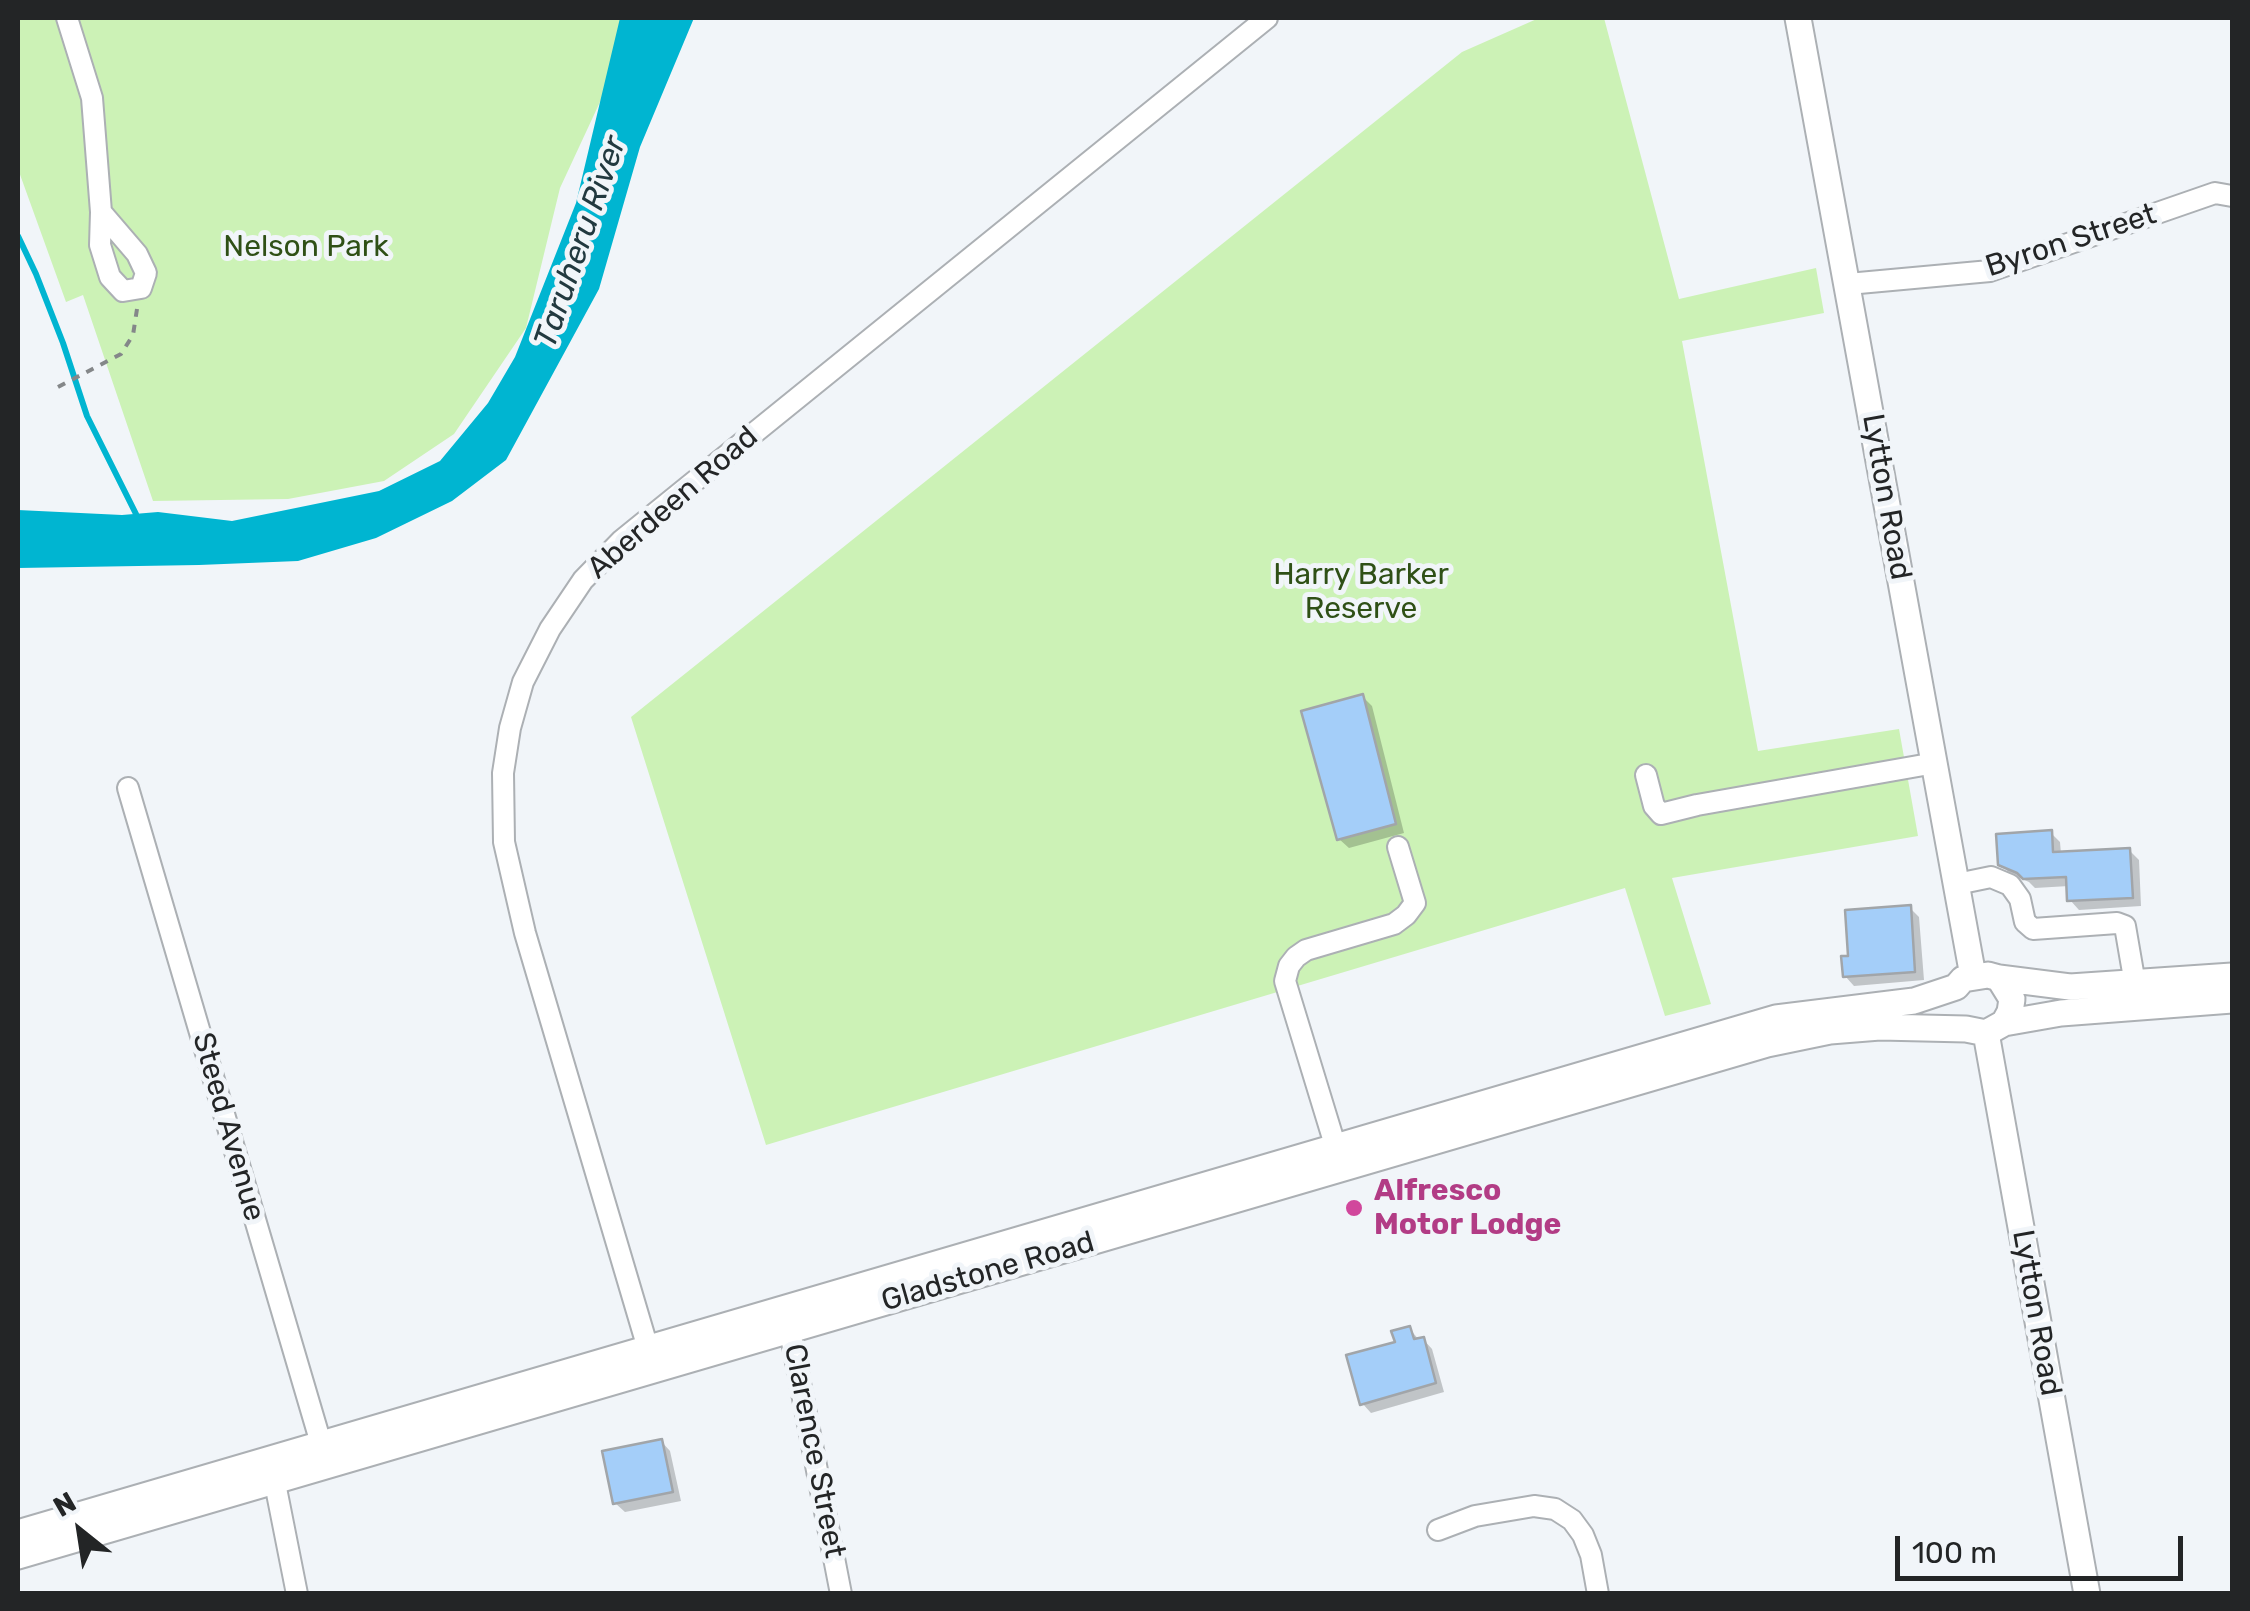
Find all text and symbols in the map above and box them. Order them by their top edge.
water label: Taruheru River [527,131,635,353]
street label: Byron Street [1981,197,2161,285]
park label: Nelson Park [223,229,389,265]
street label: Lytton Road [1854,411,1918,583]
street label: Aberdeen Road [580,419,766,587]
park label: Harry Barker Reserve [1273,557,1449,628]
street label: Steed Avenue [184,1029,272,1225]
place label: Alfresco Motor Lodge [1374,1173,1561,1244]
marker: Alfresco Motor Lodge [1343,1197,1365,1219]
street label: Gladstone Road [877,1224,1099,1320]
street label: Lytton Road [2004,1227,2068,1399]
street label: Clarence Street [776,1341,852,1561]
north arrow [30,1481,130,1581]
text: N [48,1485,82,1524]
scale bar [1900,1516,2188,1578]
text: 100 m [1912,1535,1997,1571]

